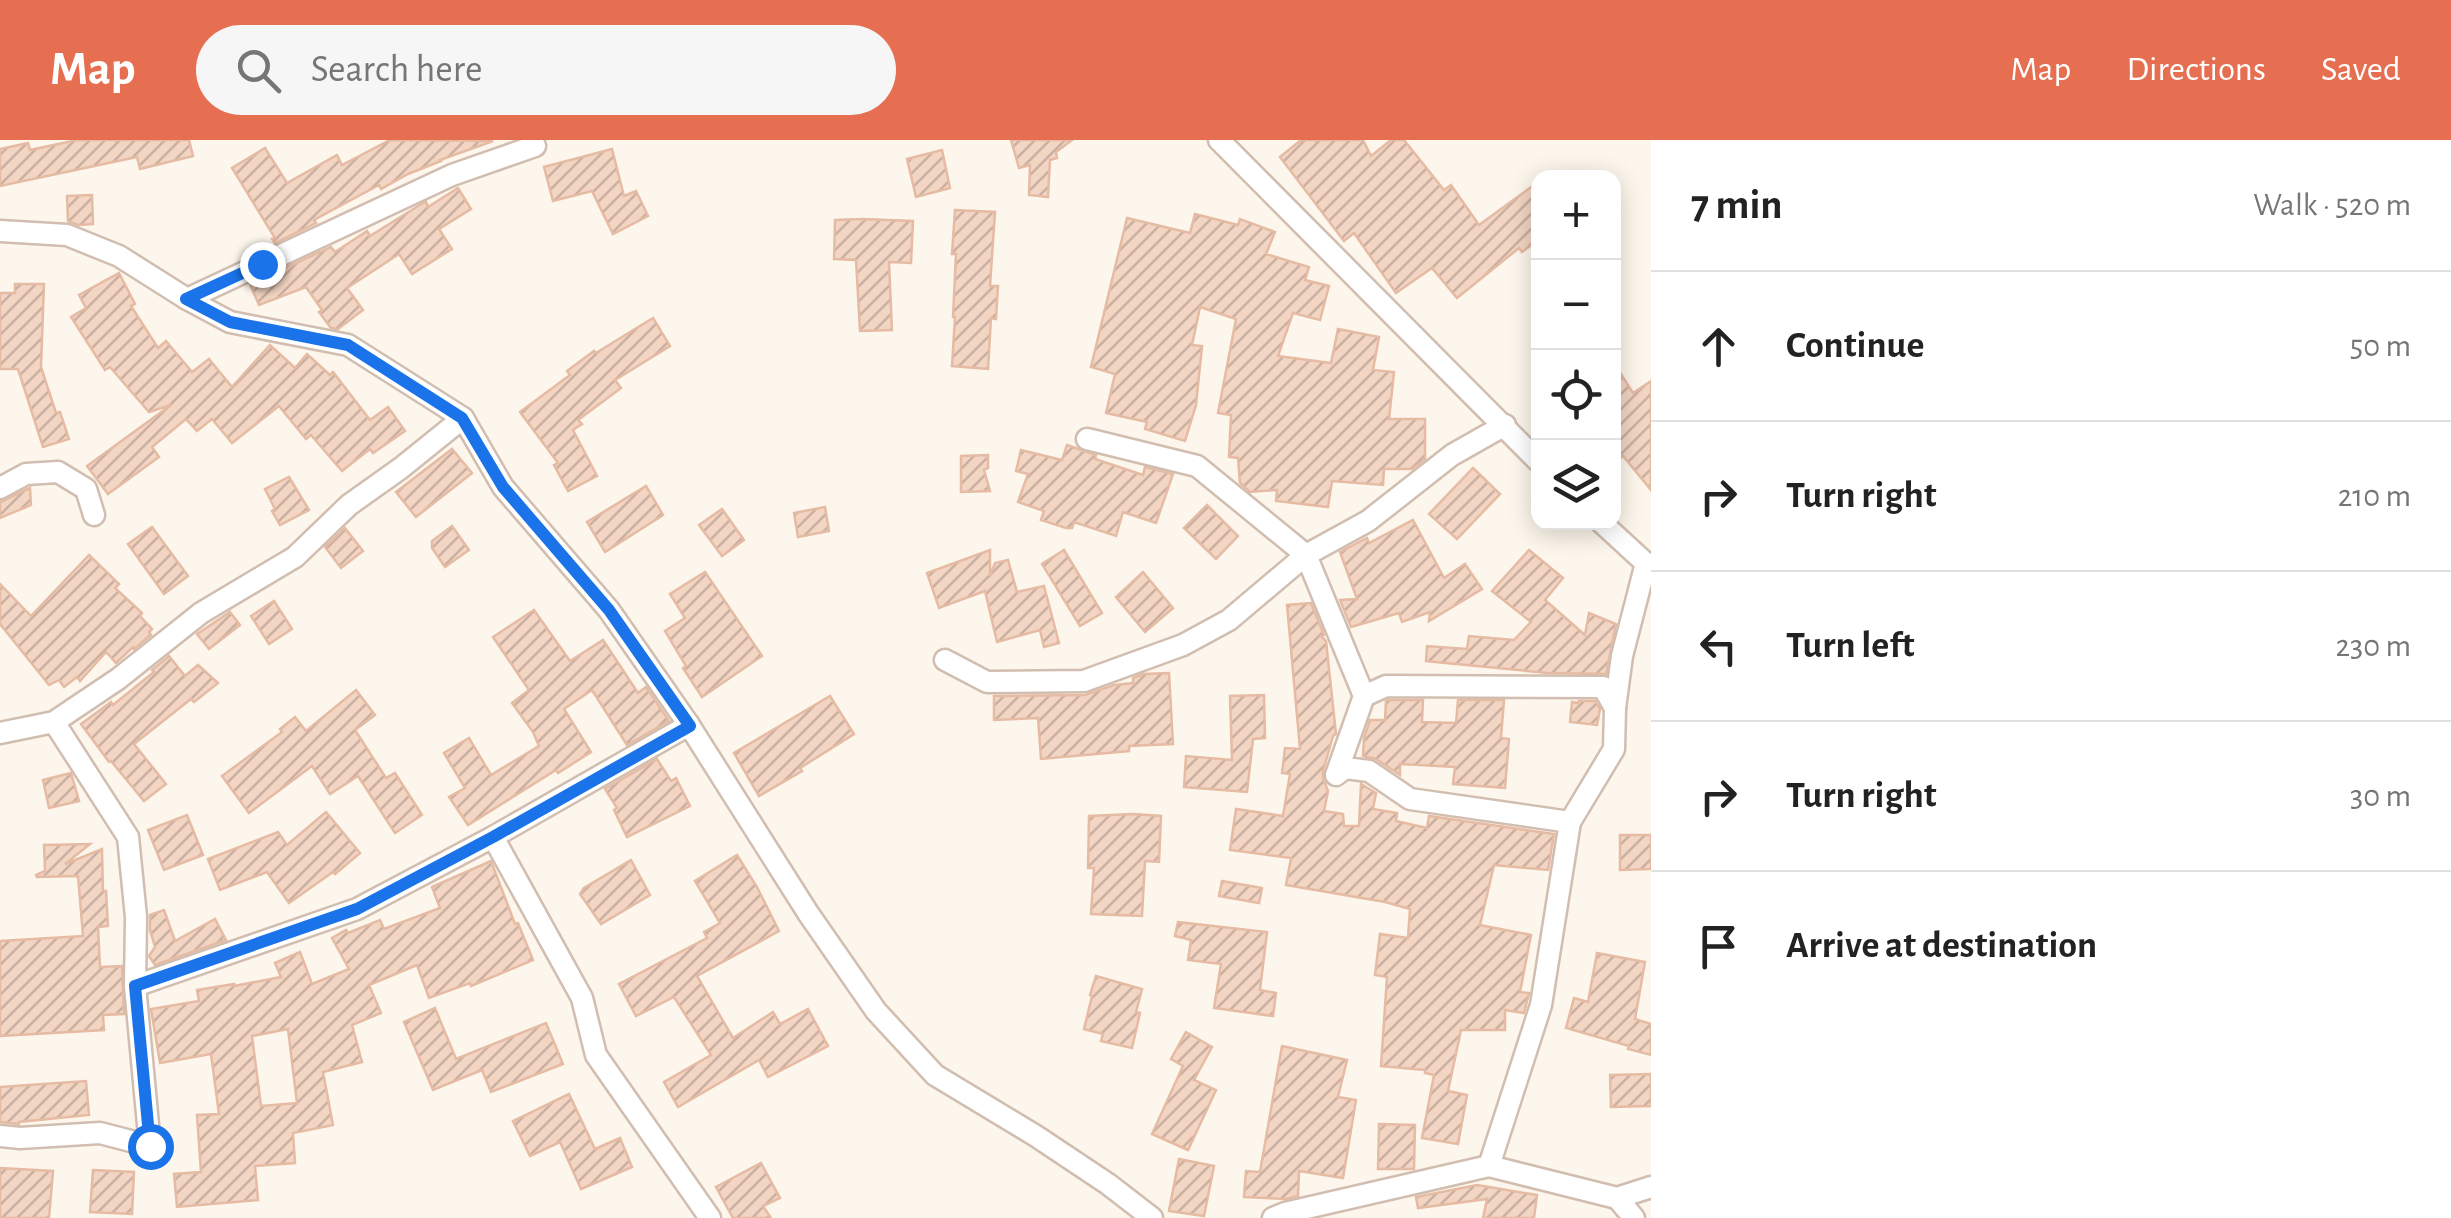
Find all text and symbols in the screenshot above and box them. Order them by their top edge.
search box [196,25,896,115]
icon: search [231,43,286,98]
text: Map [50,46,136,94]
text: Search here [311,51,483,89]
text: Map [2010,52,2071,87]
text: Directions [2126,52,2266,87]
text: Saved [2321,52,2401,87]
map controls [1531,170,1621,530]
button: + [1531,170,1621,260]
text: 7 min [1691,184,1783,226]
text: Walk · 520 m [2253,189,2411,221]
route end [240,242,286,288]
button: − [1531,260,1621,350]
icon: ahead [1691,319,1746,374]
text: Continue [1786,327,1924,365]
text: 50 m [2350,330,2411,362]
button: locate [1531,350,1621,440]
button: layers [1531,440,1621,530]
icon: right [1691,469,1746,524]
text: Turn right [1786,477,1936,515]
text: 210 m [2338,480,2411,512]
icon: left [1691,619,1746,674]
text: Turn left [1786,627,1914,665]
text: 230 m [2335,630,2411,662]
icon: right [1691,769,1746,824]
text: Turn right [1786,777,1936,815]
text: 30 m [2350,780,2411,812]
icon: arrive [1691,919,1746,974]
text: Arrive at destination [1786,927,2097,965]
route start [128,1124,174,1170]

